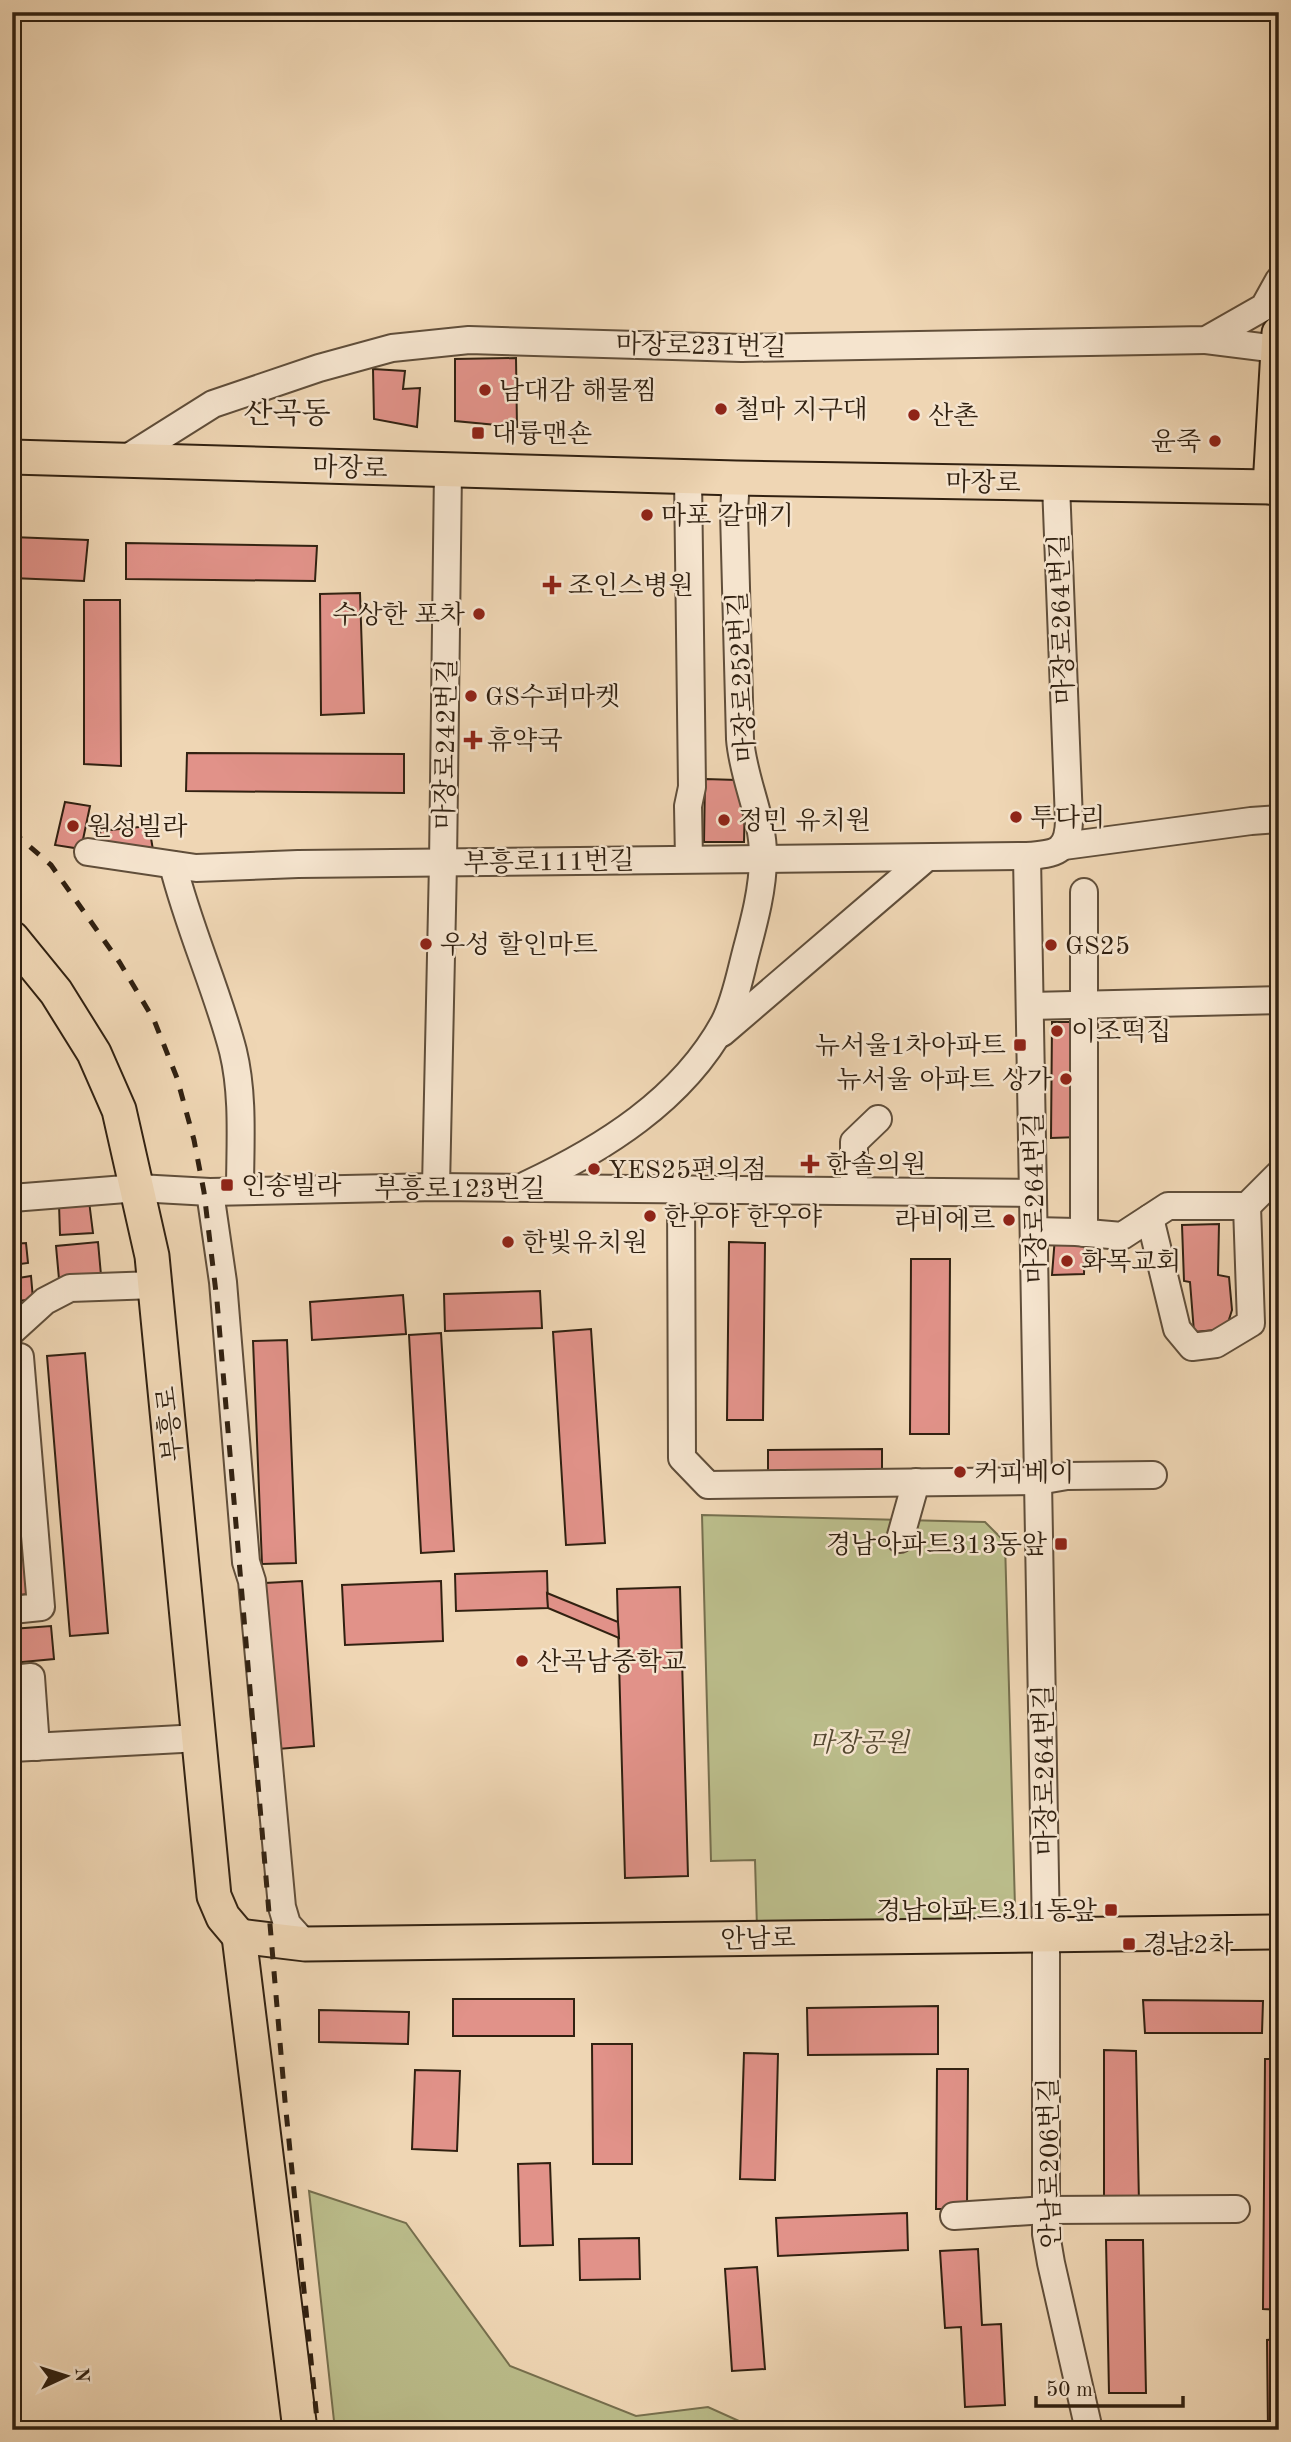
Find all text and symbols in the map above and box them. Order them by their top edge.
street label: 마장로231번길 [615,331,787,361]
place label: 남대감 해물찜 [499,377,657,405]
marker: 남대감 해물찜 [477,382,493,398]
place label: 철마 지구대 [735,396,868,424]
district label: 산곡동 [244,398,330,430]
marker: 철마 지구대 [713,401,729,417]
place label: 산촌 [928,402,978,430]
marker: 산촌 [906,407,922,423]
place label: 대륭맨숀 [492,420,592,448]
marker: 대륭맨숀 [470,425,486,441]
place label: 윤죽 [1151,429,1201,456]
marker: 윤죽 [1207,433,1223,449]
street label: 마장로 [312,453,388,483]
street label: 마장로 [945,468,1021,498]
place label: 마포 갈매기 [661,502,794,530]
marker: 마포 갈매기 [639,507,655,523]
street label: 마장로264번길 [1045,533,1079,705]
place label: 조인스병원 [568,572,694,600]
marker: 조인스병원 [542,575,562,595]
street label: 마장로252번길 [724,591,760,763]
place label: 수상한 포차 [332,601,465,629]
marker: 수상한 포차 [471,606,487,622]
street label: 마장로242번길 [431,658,461,830]
place label: GS수퍼마켓 [485,683,620,711]
marker: GS수퍼마켓 [463,688,479,704]
place label: 휴약국 [487,726,562,755]
marker: 휴약국 [465,732,481,748]
place label: 투다리 [1030,804,1105,832]
place label: 정민 유치원 [738,807,871,835]
marker: 투다리 [1008,809,1024,825]
marker: 정민 유치원 [716,812,732,828]
place label: 원성빌라 [87,813,188,841]
marker: 원성빌라 [65,818,81,834]
street label: 부흥로111번길 [463,846,635,877]
place label: 우성 할인마트 [440,931,598,959]
place label: GS25 [1065,934,1130,960]
marker: 우성 할인마트 [418,936,434,952]
marker: GS25 [1043,937,1059,953]
place label: 이조떡집 [1071,1018,1171,1046]
marker: 이조떡집 [1049,1023,1065,1039]
place label: 뉴서울1차아파트 [815,1032,1006,1060]
marker: 뉴서울1차아파트 [1012,1037,1028,1053]
place label: 뉴서울 아파트 상가 [837,1066,1052,1094]
marker: 뉴서울 아파트 상가 [1058,1071,1074,1087]
street label: 마장로264번길 [1020,1112,1050,1284]
place label: 한솔의원 [826,1151,926,1179]
marker: 한솔의원 [800,1154,820,1174]
place label: YES25편의점 [608,1156,767,1184]
marker: YES25편의점 [586,1161,602,1177]
place label: 인송빌라 [241,1172,342,1200]
street label: 부흥로123번길 [375,1174,545,1203]
marker: 인송빌라 [219,1177,235,1193]
place label: 한우야 한우야 [664,1203,823,1231]
place label: 라비에르 [895,1206,995,1235]
marker: 한우야 한우야 [642,1208,658,1224]
marker: 라비에르 [1001,1212,1017,1228]
place label: 한빛유치원 [522,1229,648,1257]
marker: 한빛유치원 [500,1234,516,1250]
place label: 화목교회 [1081,1248,1181,1276]
marker: 화목교회 [1059,1253,1075,1269]
street label: 부흥로 [151,1385,188,1463]
place label: 커피베이 [974,1459,1074,1487]
marker: 커피베이 [952,1464,968,1480]
place label: 경남아파트313동앞 [826,1531,1048,1559]
marker: 경남아파트313동앞 [1053,1536,1069,1552]
place label: 산곡남중학교 [536,1648,687,1676]
marker: 산곡남중학교 [514,1653,530,1669]
street label: 마장로264번길 [1030,1684,1060,1856]
park label: 마장공원 [809,1728,911,1757]
place label: 경남아파트311동앞 [876,1897,1098,1925]
marker: 경남아파트311동앞 [1103,1902,1119,1918]
street label: 안남로 [720,1924,796,1954]
place label: 경남2차 [1143,1931,1233,1959]
marker: 경남2차 [1121,1936,1137,1952]
street label: 안남로206번길 [1035,2077,1065,2249]
north arrow [32,2340,102,2410]
scale bar [1036,2365,1182,2409]
text: N [70,2367,90,2383]
text: 50 m [1046,2380,1093,2401]

